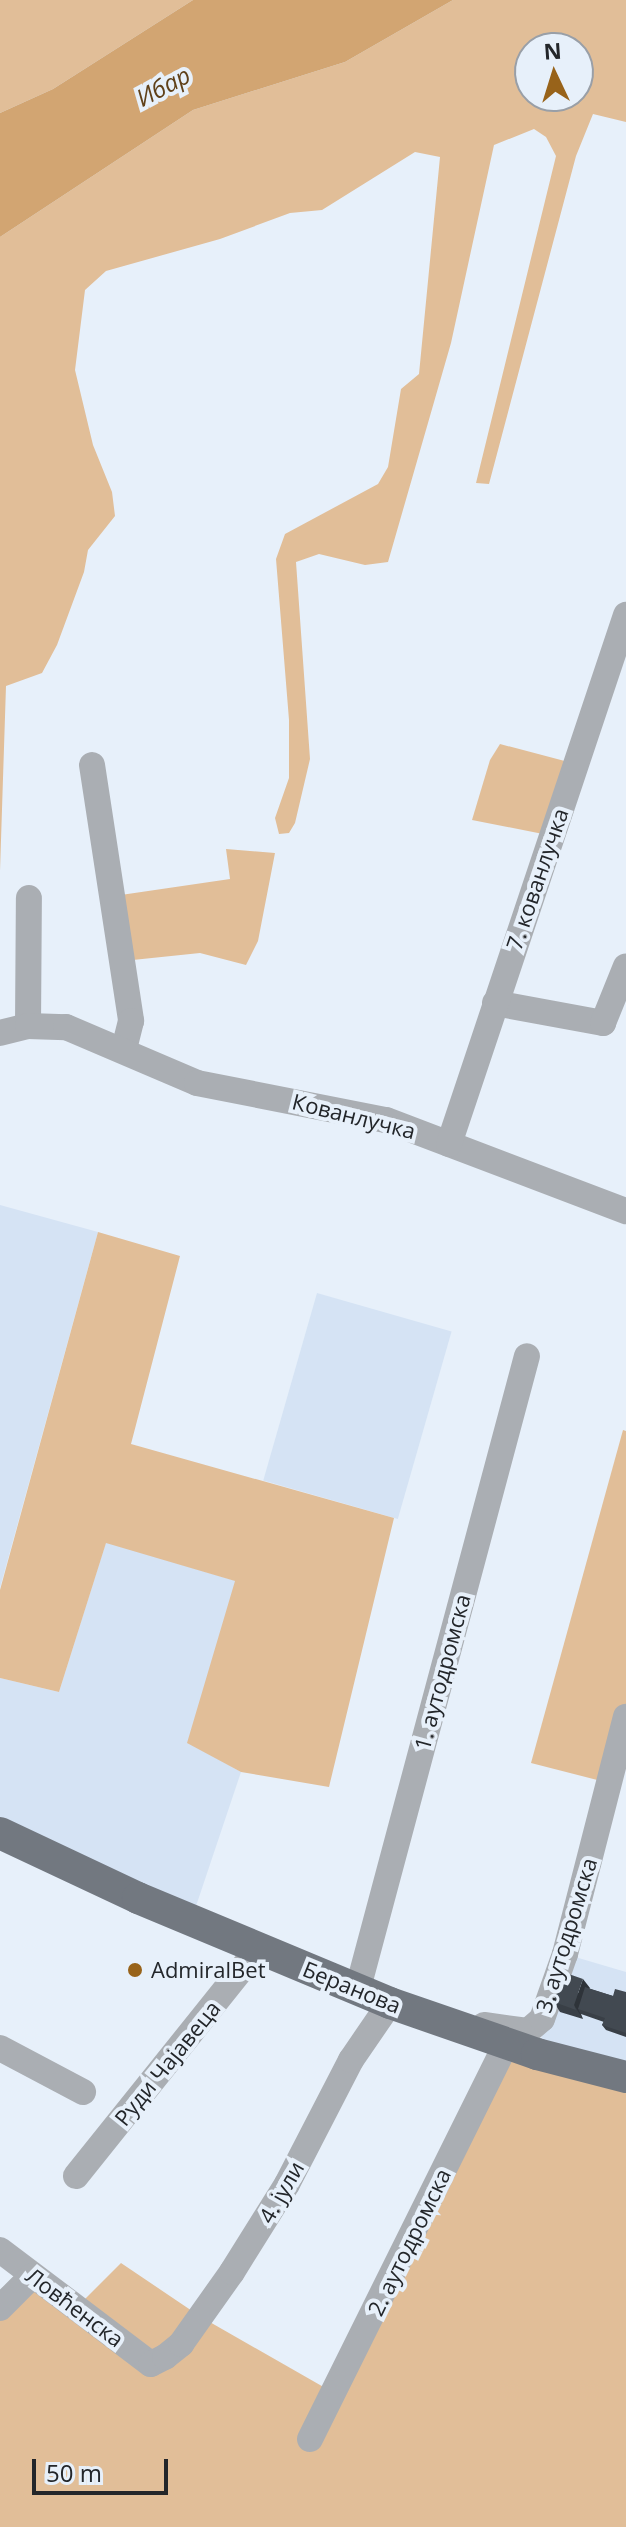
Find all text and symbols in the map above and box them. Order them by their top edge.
north arrow [514,32,594,112]
text: N [542,34,562,66]
water label: Ибар [131,60,195,112]
street label: 7. кованлучка [500,805,574,953]
street label: Кованлучка [290,1088,418,1144]
street label: 1. аутодромска [408,1591,476,1753]
street label: 3. аутодромска [530,1854,602,2016]
street label: Беранова [299,1955,405,2019]
place label: AdmiralBet [151,1957,265,1983]
marker: AdmiralBet [126,1961,144,1979]
street label: Руди Чајавеца [109,1995,225,2131]
street label: 4. јули [253,2156,309,2228]
street label: 2. аутодромска [362,2164,456,2320]
street label: Ловћенска [21,2262,129,2352]
scale bar [36,2443,172,2493]
text: 50 m [46,2456,102,2489]

